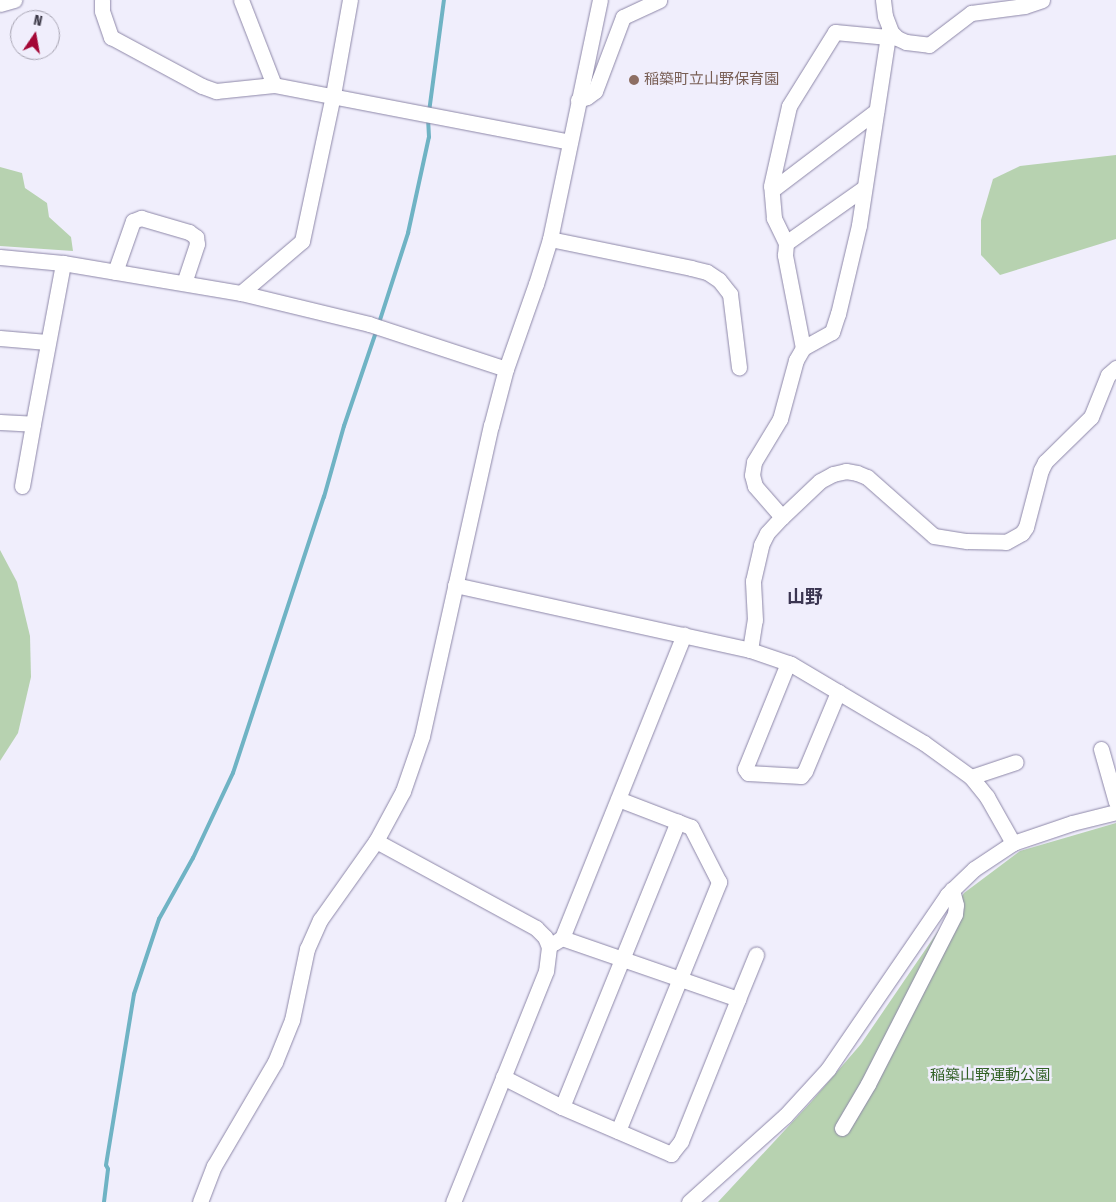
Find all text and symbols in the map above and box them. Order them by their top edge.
north arrow [10,10,60,60]
text: N [32,12,44,30]
place label: 稲築町立山野保育園 [644,71,779,89]
marker: 稲築町立山野保育園 [628,74,640,86]
district label: 山野 [787,586,823,608]
park label: 稲築山野運動公園 [930,1067,1050,1085]

